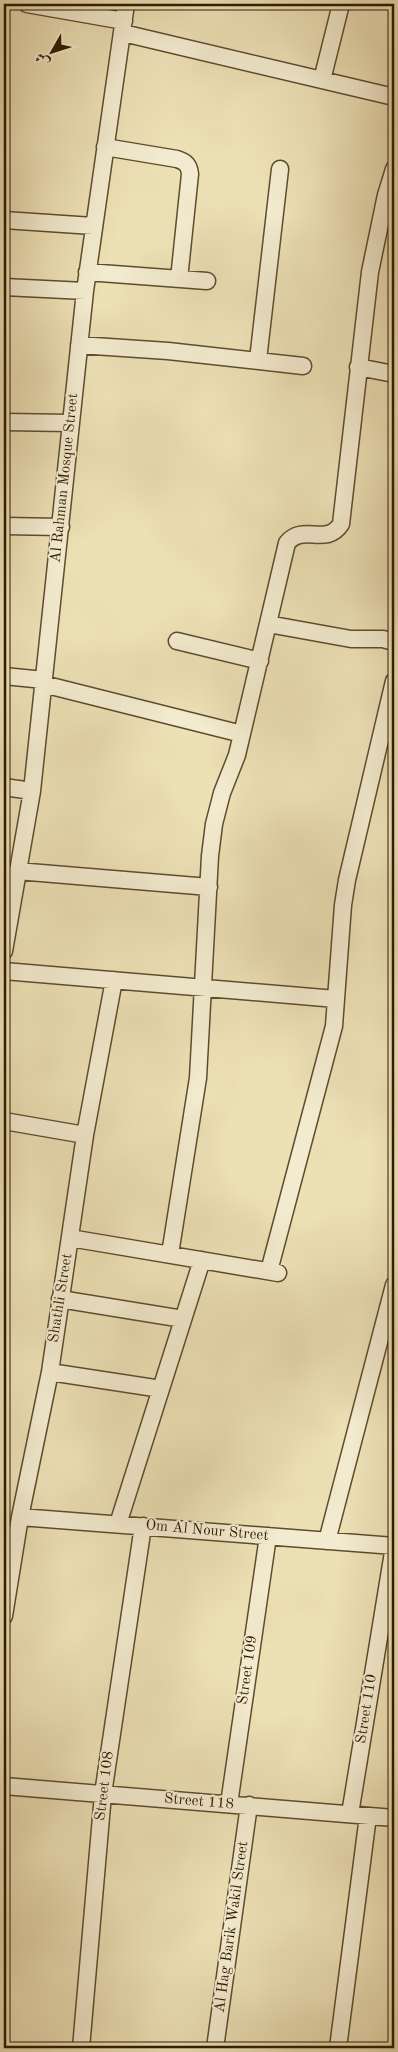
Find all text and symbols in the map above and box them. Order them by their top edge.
north arrow [28,28,78,78]
text: ش [33,50,52,69]
street label: Al Rahman Mosque Street [49,392,81,564]
street label: Shathli Street [47,1252,75,1344]
street label: Om Al Nour Street [145,1518,269,1544]
street label: Street 109 [236,1634,260,1706]
street label: Street 110 [354,1673,380,1745]
street label: Street 108 [93,1750,117,1822]
street label: Street 118 [163,1791,235,1813]
street label: Al Hag Barik Wakil Street [213,1840,251,2014]

